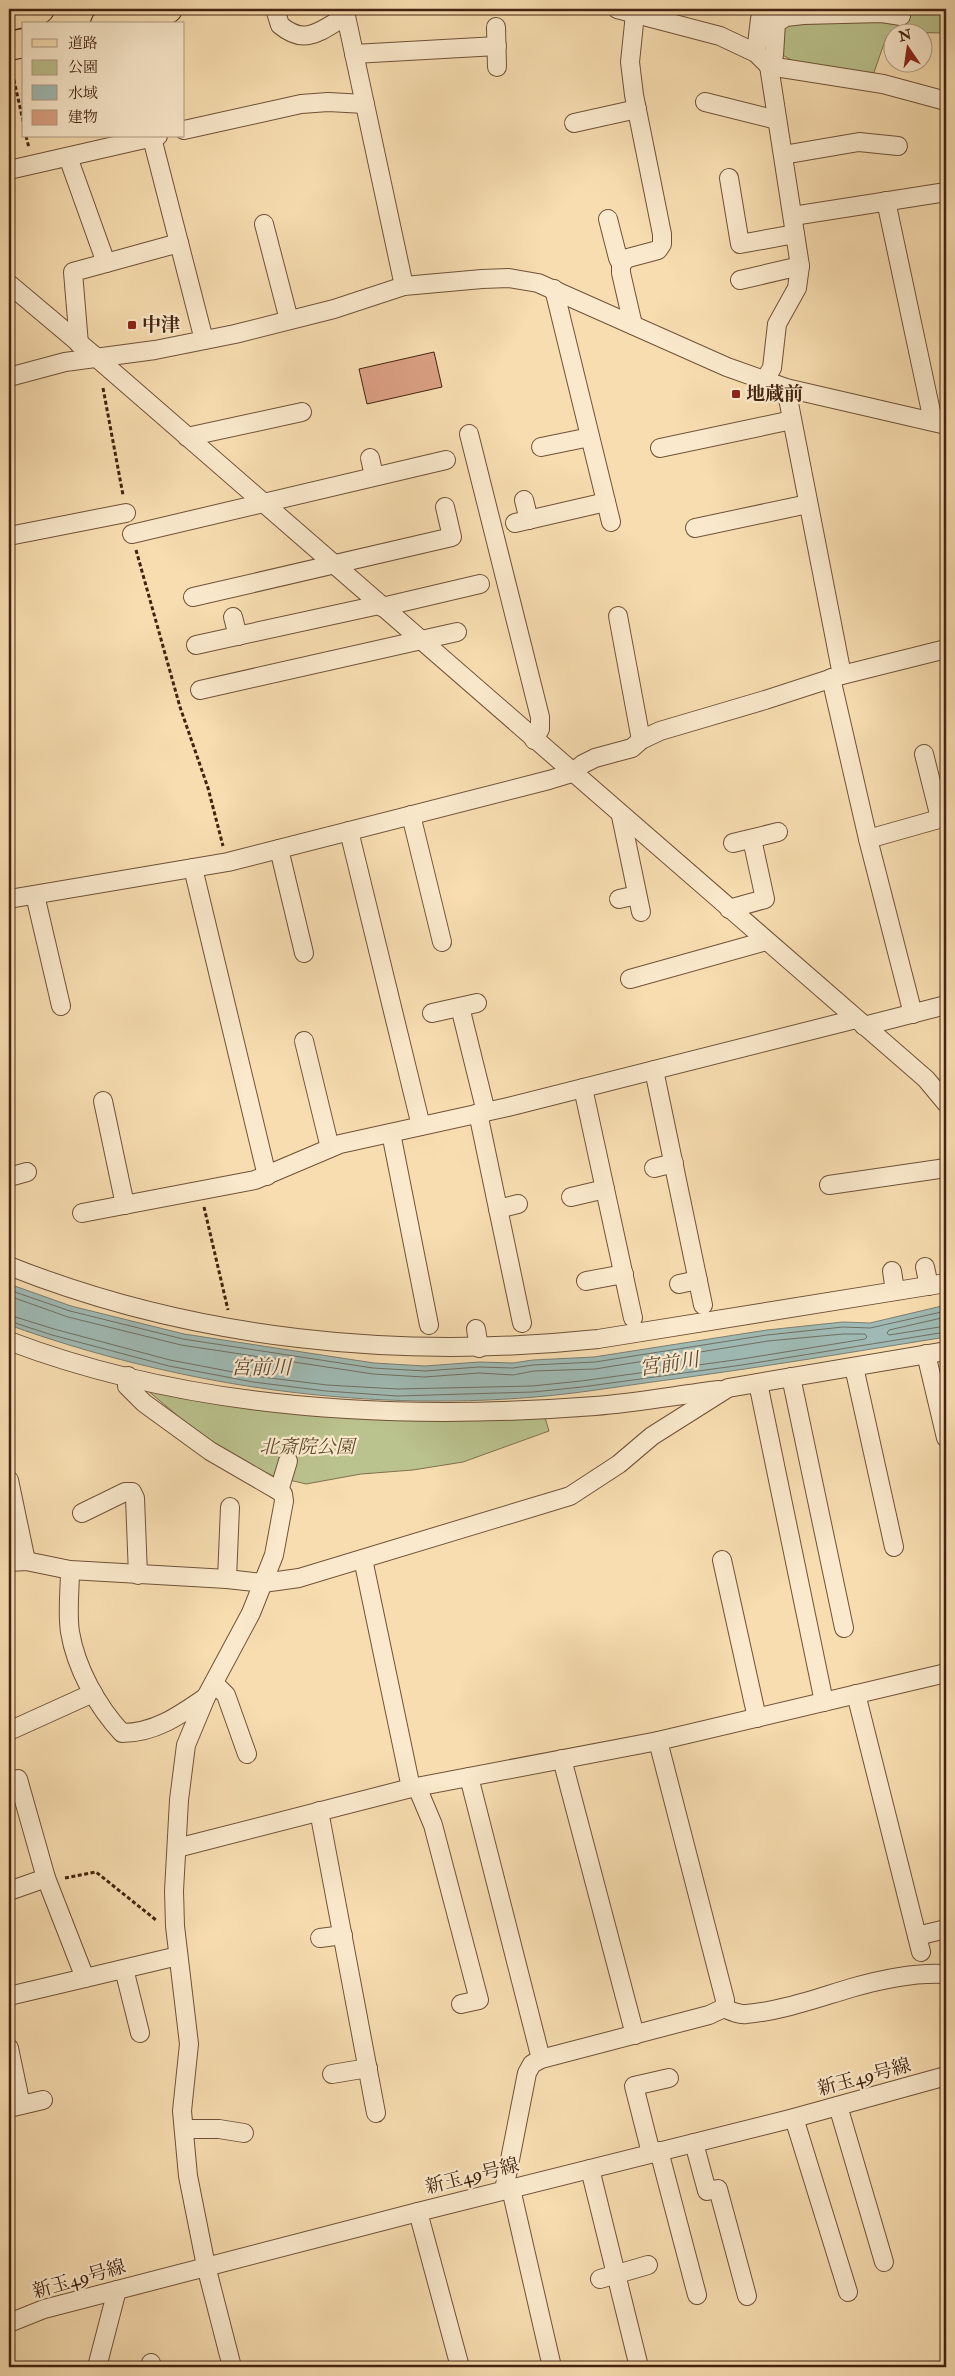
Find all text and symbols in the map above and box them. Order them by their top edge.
legend [22,22,185,138]
north arrow [882,22,932,72]
text: N [896,26,914,46]
text: 道路 [68,34,98,53]
text: 公園 [68,58,98,77]
text: 水域 [68,84,98,103]
text: 建物 [68,108,98,127]
place label: 中津 [142,313,180,337]
marker: 中津 [126,319,138,331]
place label: 地蔵前 [746,382,803,406]
marker: 地蔵前 [730,388,742,400]
water label: 宮前川 [637,1347,703,1381]
water label: 宮前川 [231,1355,293,1380]
park label: 北斎院公園 [259,1435,357,1459]
street label: 新玉49号線 [815,2053,913,2101]
street label: 新玉49号線 [423,2153,521,2199]
street label: 新玉49号線 [30,2254,128,2304]

